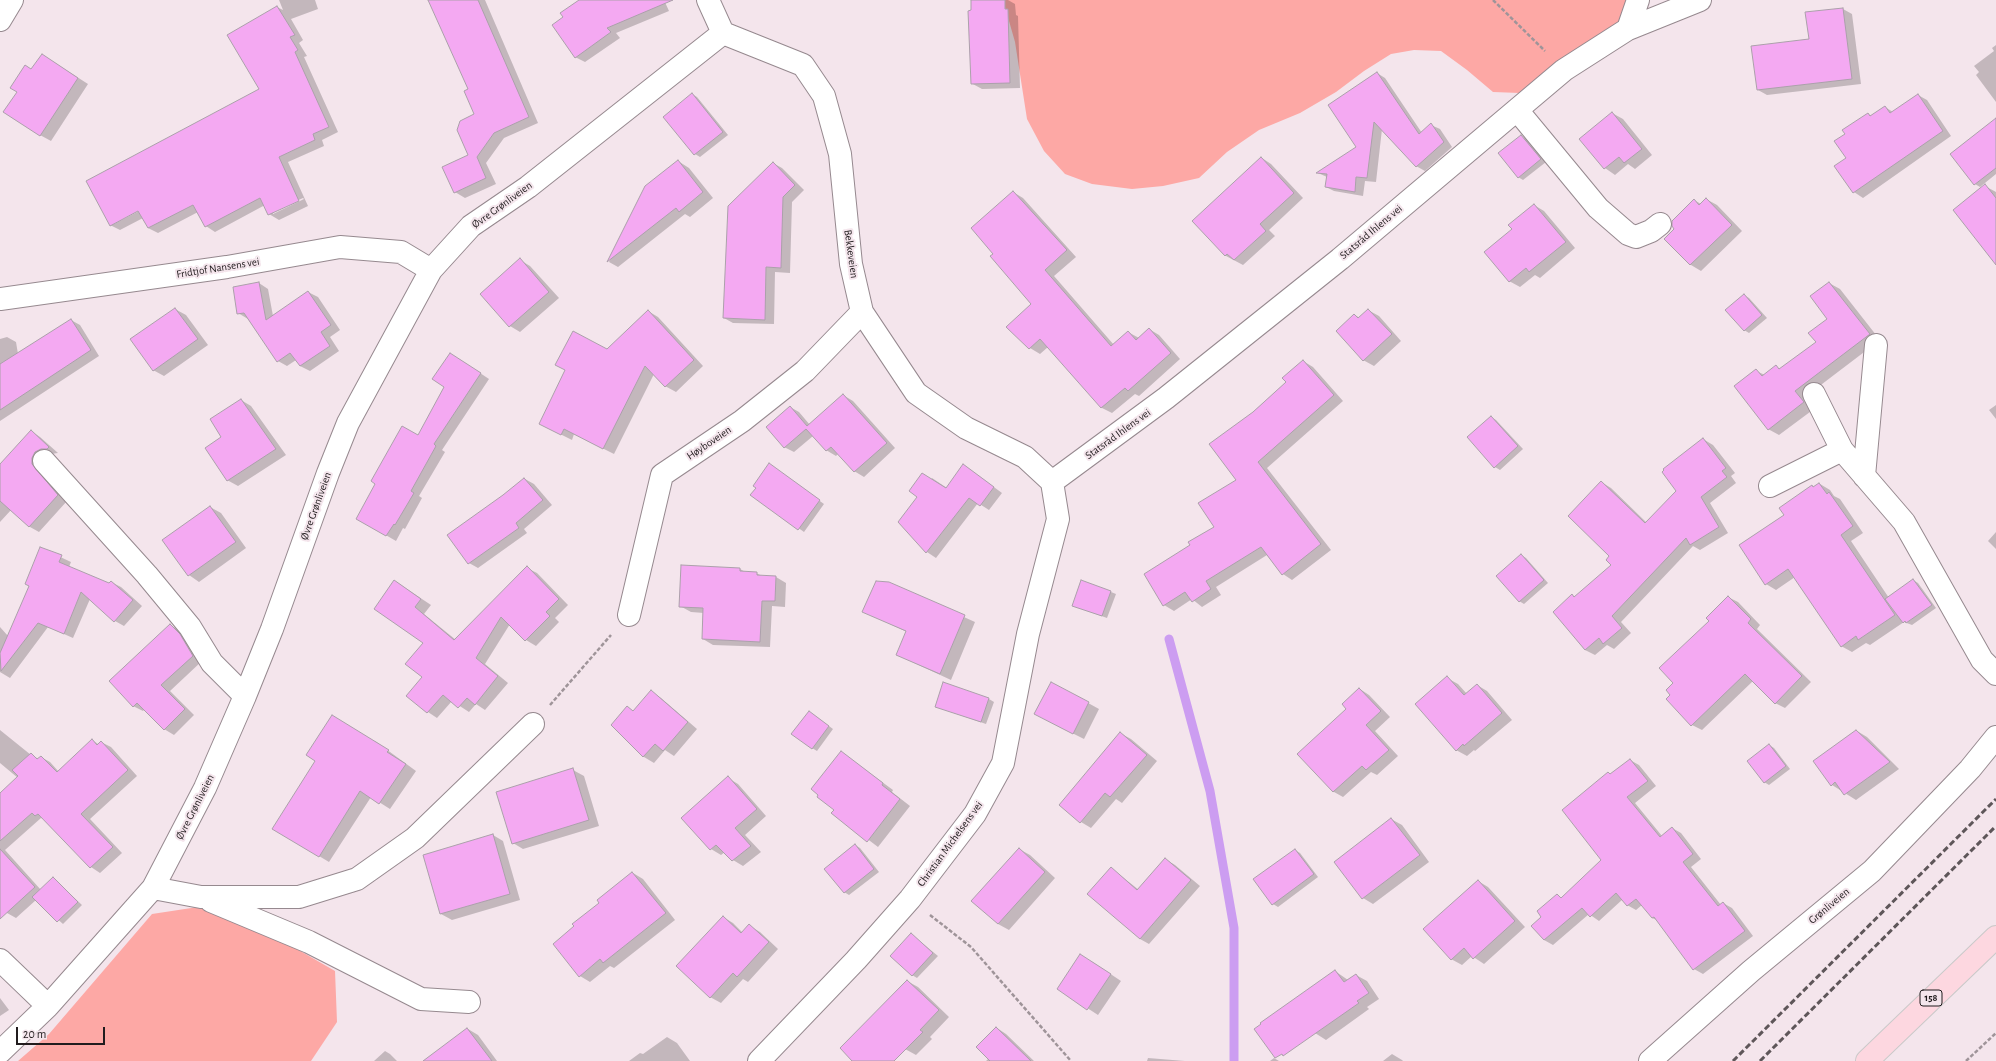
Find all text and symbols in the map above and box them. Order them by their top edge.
street label: Øvre Grønliveien [469,179,535,231]
street label: Statsråd Ihlens vei [1337,202,1405,262]
street label: Bekkeveien [841,229,861,279]
street label: Fridtjof Nansens vei [176,255,260,281]
street label: Statsråd Ihlens vei [1083,406,1153,462]
street label: Høyboveien [684,423,734,463]
street label: Øvre Grønliveien [298,470,334,542]
street label: Øvre Grønliveien [173,772,217,842]
street label: Christian Michelsens vei [915,799,985,889]
street label: Grønliveien [1806,885,1852,927]
road number: 158 [1920,990,1942,1006]
scale bar [18,1019,107,1045]
text: 20 m [23,1028,46,1040]

